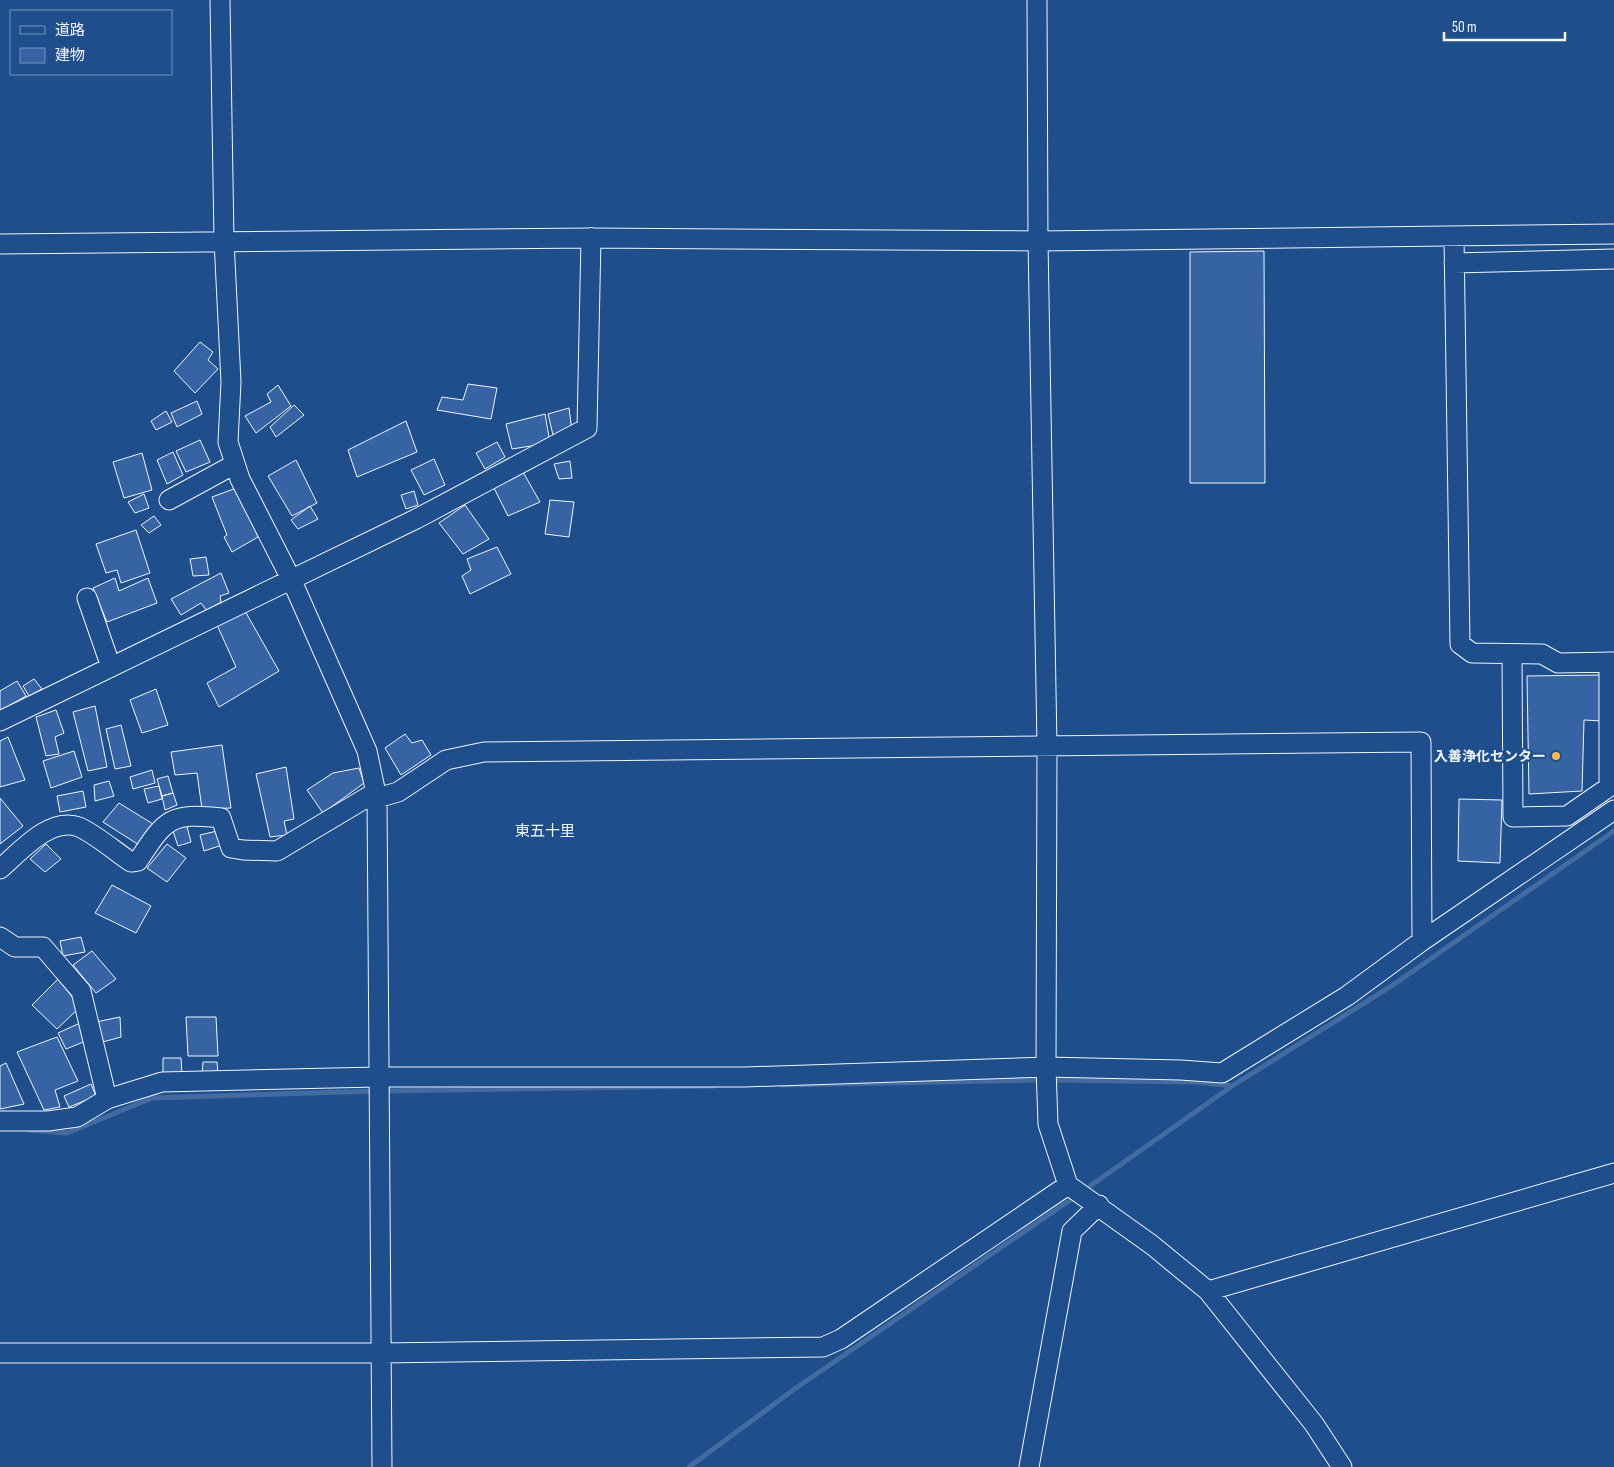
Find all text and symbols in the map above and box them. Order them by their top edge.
legend [10,10,172,75]
scale bar [1444,10,1565,42]
text: 50 m [1452,18,1477,37]
text: 道路 [55,21,85,40]
text: 建物 [55,46,85,65]
place label: 入善浄化センター [1434,748,1546,765]
marker: 入善浄化センター [1550,750,1562,762]
district label: 東五十里 [515,822,575,841]

